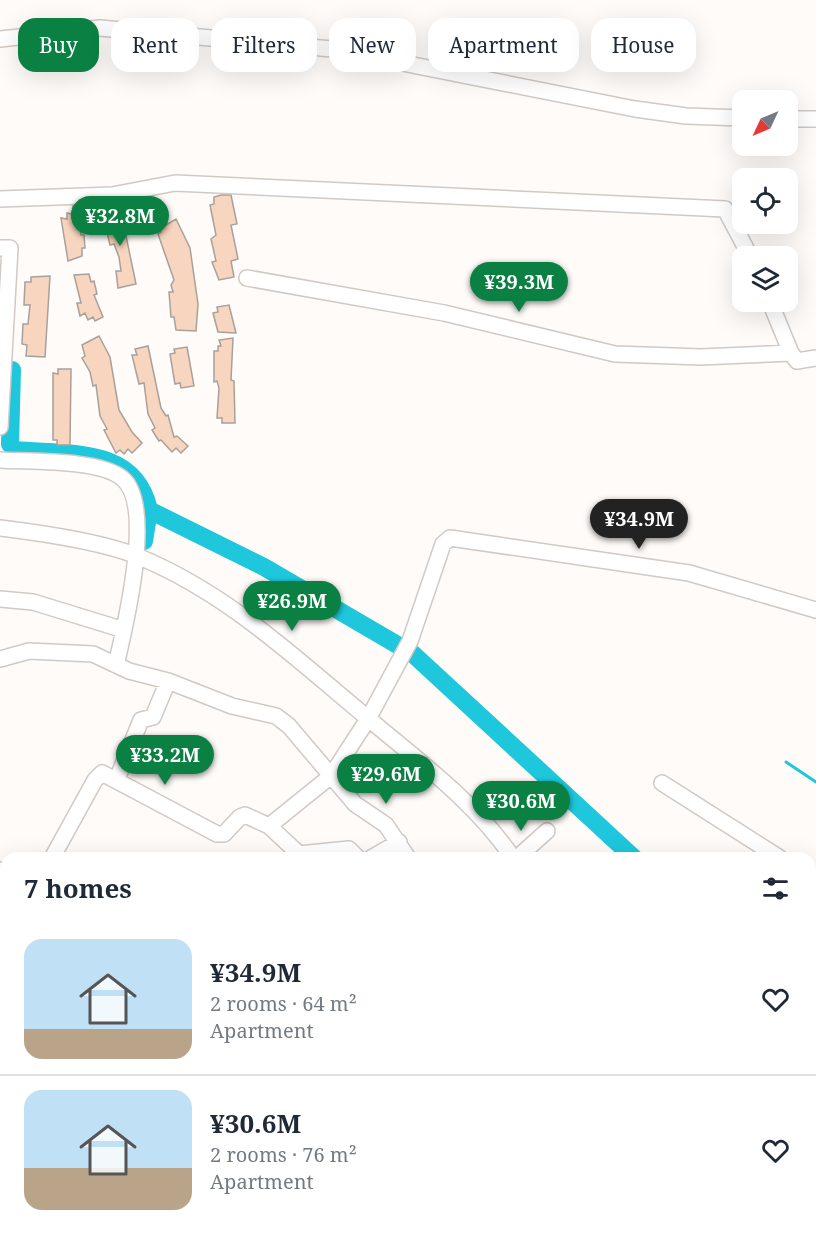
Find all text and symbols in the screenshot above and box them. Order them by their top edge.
chip: Buy [18,18,99,72]
chip: Rent [111,18,199,72]
chip: Filters [211,18,317,72]
chip: New [329,18,416,72]
chip: Apartment [428,18,579,72]
chip: House [591,18,696,72]
north arrow [732,90,798,156]
map controls [732,90,798,312]
button: locate [732,168,798,234]
pin: ¥32.8M [71,196,169,247]
text: ¥32.8M [85,202,155,229]
button: layers [732,246,798,312]
pin: ¥39.3M [470,262,568,313]
text: ¥39.3M [484,268,554,295]
pin: ¥34.9M [590,499,688,550]
text: ¥34.9M [604,505,674,532]
pin: ¥26.9M [243,581,341,632]
text: ¥26.9M [257,587,327,614]
pin: ¥33.2M [116,735,214,786]
text: ¥33.2M [130,741,200,768]
pin: ¥29.6M [337,754,435,805]
text: ¥29.6M [351,760,421,787]
pin: ¥30.6M [472,781,570,832]
text: ¥30.6M [486,787,556,814]
text: 7 homes [24,870,132,906]
icon: filters [759,872,792,905]
text: ¥34.9M [210,954,301,990]
icon: home [72,963,144,1035]
icon: heart [759,983,792,1016]
text: 2 rooms · 64 m² [210,990,357,1017]
text: Apartment [210,1017,314,1044]
text: ¥30.6M [210,1105,301,1141]
icon: home [72,1114,144,1186]
icon: heart [759,1134,792,1167]
text: 2 rooms · 76 m² [210,1141,357,1168]
text: Apartment [210,1168,314,1195]

